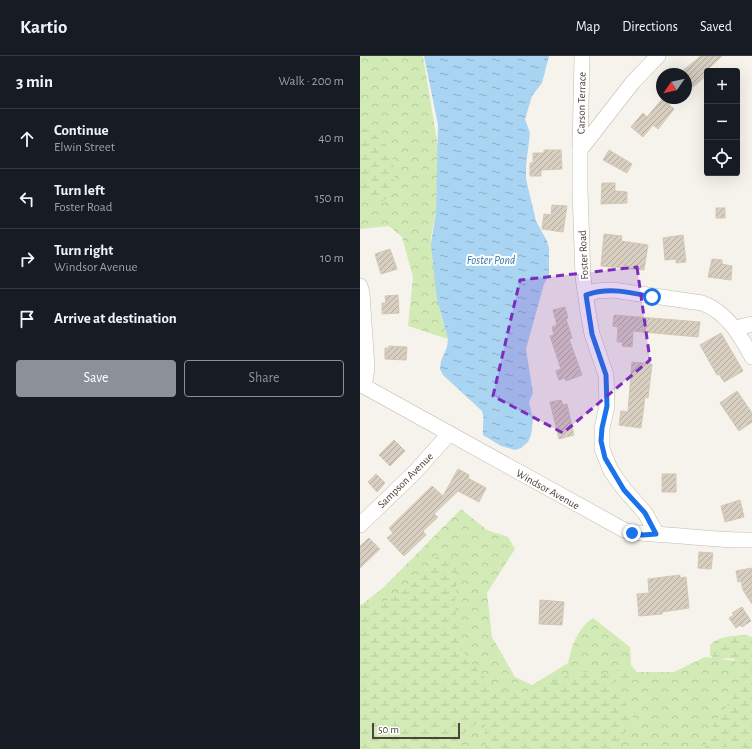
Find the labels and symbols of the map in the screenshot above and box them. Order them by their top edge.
north arrow [656,68,692,104]
street label: Carson Terrace [575,72,588,134]
street label: Foster Road [577,230,590,280]
water label: Foster Pond [467,254,516,266]
route start [643,288,661,306]
street label: Sampson Avenue [376,451,435,510]
street label: Windsor Avenue [514,467,581,511]
route end [623,524,641,542]
scale bar [372,721,460,740]

